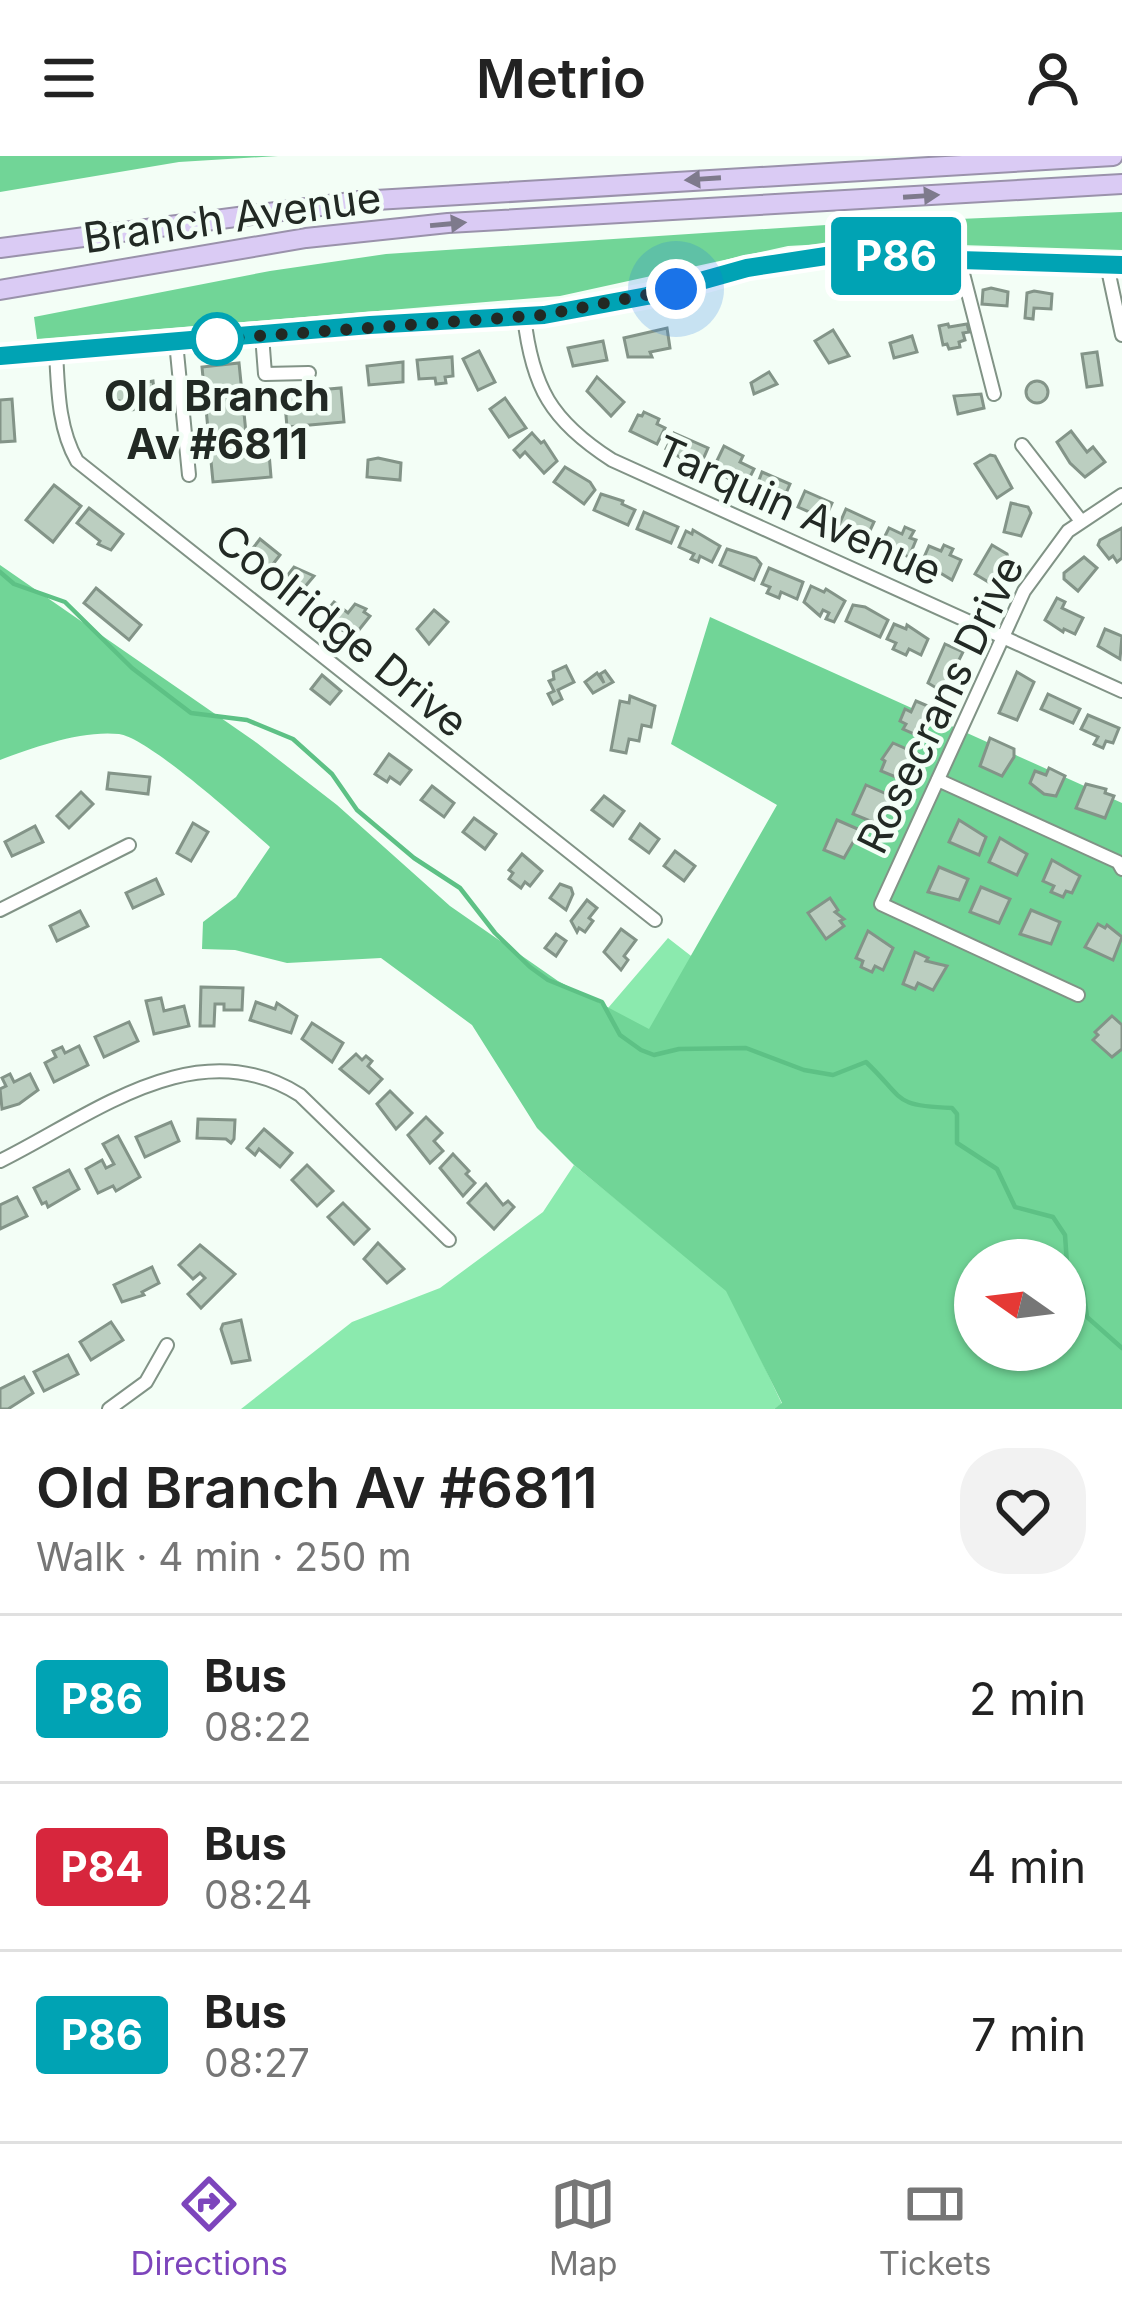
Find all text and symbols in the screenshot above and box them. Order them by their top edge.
icon: menu [36,45,102,111]
icon: person [1020,45,1086,111]
text: Metrio [476,46,646,111]
one-way arrow [684,170,721,189]
street label: Branch Avenue [80,171,384,263]
one-way arrow [903,186,941,205]
one-way arrow [430,214,467,233]
line badge: P86 [827,217,965,295]
text: P86 [855,230,937,281]
your location [646,259,706,319]
marker: Old Branch Av #6811 [192,314,242,364]
place label: Old Branch Av #6811 [104,370,330,469]
street label: Tarquin Avenue [648,424,950,596]
street label: Coolridge Drive [206,513,478,747]
street label: Rosecrans Drive [846,547,1034,861]
north arrow [954,1239,1086,1371]
map controls [954,1239,1086,1371]
button: heart [960,1448,1086,1574]
text: Old Branch Av #6811 [36,1453,598,1522]
text: Walk · 4 min · 250 m [36,1533,412,1580]
text: Bus [204,1648,287,1703]
text: 2 min [969,1671,1086,1726]
text: P86 [61,1673,143,1724]
text: 08:22 [204,1703,312,1750]
text: Bus [204,1816,287,1871]
text: 4 min [967,1839,1086,1894]
text: P84 [61,1841,143,1892]
text: 08:24 [204,1871,312,1918]
text: Bus [204,1984,287,2039]
text: 7 min [971,2007,1086,2062]
text: P86 [61,2009,143,2060]
text: 08:27 [204,2039,310,2086]
tab: Directions [131,2171,288,2283]
tab: Map [549,2171,618,2283]
tab: Tickets [879,2171,991,2283]

